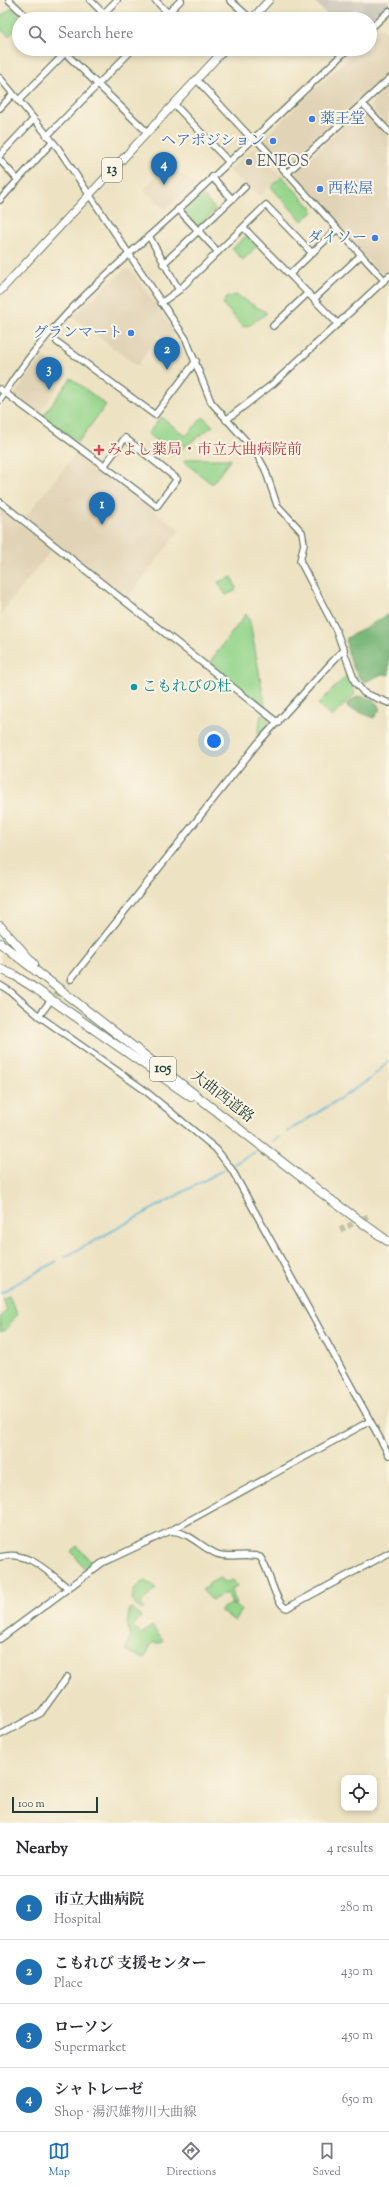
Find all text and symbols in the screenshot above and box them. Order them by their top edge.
search box [12,12,377,56]
icon: search [26,23,48,45]
text: Search here [58,24,133,45]
place label: 薬王堂 [320,109,365,130]
marker: 薬王堂 [307,114,317,124]
place label: ヘアポジション [161,131,265,152]
marker: ヘアポジション [268,136,278,146]
pin: 4 [151,152,177,185]
place label: ENEOS [257,152,309,173]
marker: ENEOS [244,157,254,167]
road number: 13 [102,158,122,182]
place label: 西松屋 [328,179,373,200]
marker: 西松屋 [315,184,325,194]
place label: ダイソー [307,228,367,249]
marker: ダイソー [370,233,380,243]
place label: グランマート [33,323,123,344]
marker: グランマート [126,328,136,338]
pin: 2 [154,337,180,370]
pin: 3 [36,357,62,390]
place label: みよし薬局・市立大曲病院前 [107,440,302,461]
marker: みよし薬局・市立大曲病院前 [94,445,104,455]
pin: 1 [89,492,115,525]
place label: こもれびの杜 [142,677,232,698]
marker: こもれびの杜 [129,682,139,692]
your location [204,731,224,751]
road number: 105 [150,1057,176,1081]
street label: 大曲西道路 [186,1066,258,1128]
map controls [341,1775,377,1811]
button: locate [341,1775,377,1811]
scale bar [12,1795,98,1814]
text: 100 m [18,1796,45,1812]
text: Nearby [16,1837,68,1861]
text: 4 results [327,1840,373,1858]
text: 市立大曲病院 [54,1890,144,1911]
text: 1 [27,1899,31,1917]
text: 280 m [340,1899,373,1917]
text: Hospital [54,1911,101,1929]
text: こもれび 支援センター [54,1954,207,1975]
text: 2 [26,1963,32,1981]
text: 430 m [341,1963,373,1981]
text: Place [54,1975,83,1993]
text: ローソン [54,2018,113,2039]
text: 3 [26,2027,32,2045]
text: 450 m [342,2027,373,2045]
text: Supermarket [54,2039,126,2057]
text: シャトレーゼ [54,2080,143,2101]
text: 4 [26,2091,32,2109]
text: 650 m [342,2091,373,2109]
text: Shop · 湯沢雄物川大曲線 [54,2104,196,2122]
tab: Map [48,2140,70,2180]
tab: Directions [167,2140,216,2180]
tab: Saved [313,2140,341,2180]

